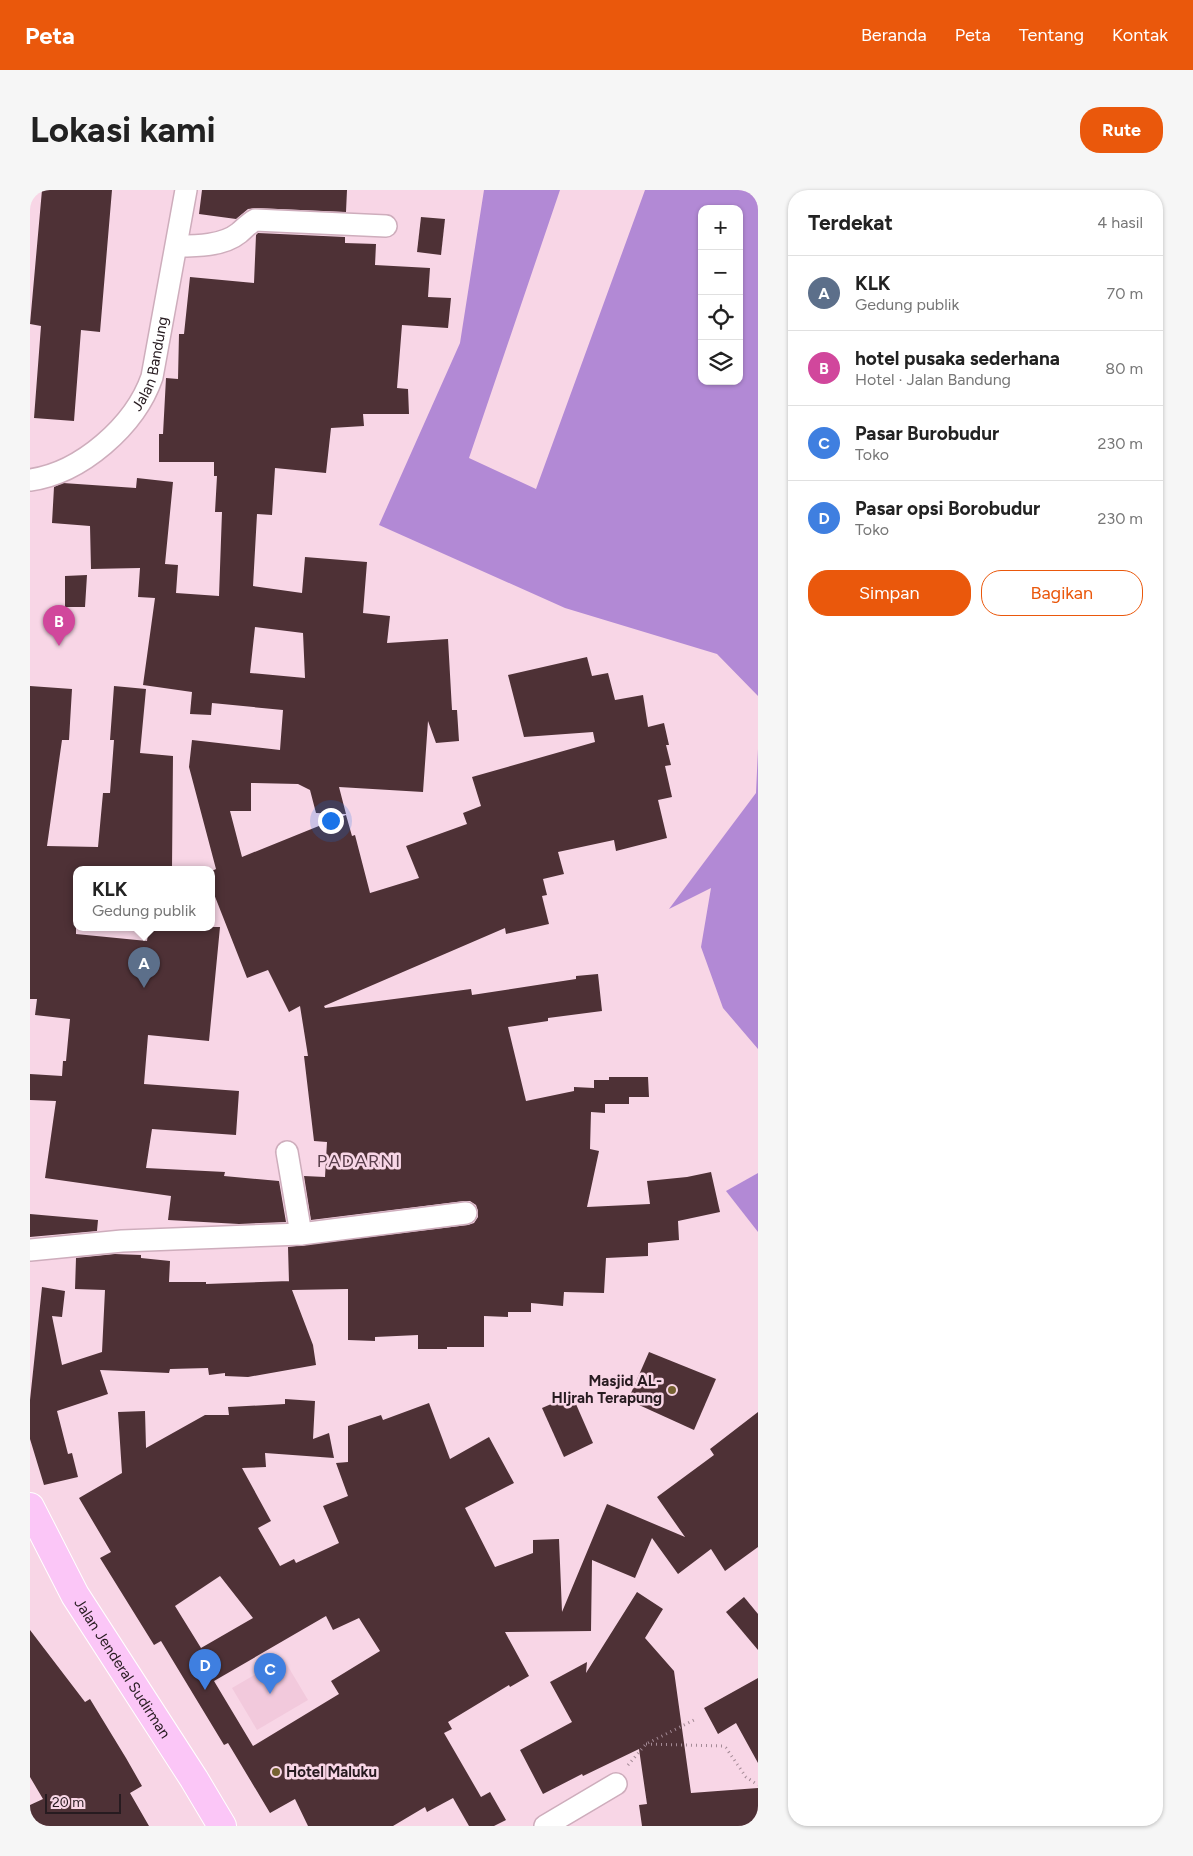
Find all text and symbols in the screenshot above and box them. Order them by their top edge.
text: Peta [25,21,75,50]
text: Beranda [861,24,927,46]
text: Peta [955,24,991,46]
text: Tentang [1019,24,1084,46]
text: Kontak [1112,24,1168,46]
button: Rute [1080,107,1163,153]
text: Lokasi kami [30,109,216,151]
map controls [698,205,743,385]
button: + [698,205,743,250]
text: Terdekat [808,210,893,235]
text: 4 hasil [1097,213,1143,232]
button: − [698,250,743,295]
text: KLK [855,272,891,295]
text: A [818,284,830,303]
text: 70 m [1107,284,1143,303]
button: locate [698,295,743,340]
text: Gedung publik [855,295,959,314]
street label: Jalan Bandung [128,315,172,414]
button: layers [698,340,743,385]
text: hotel pusaka sederhana [855,347,1060,370]
text: B [819,359,829,378]
text: 80 m [1105,359,1143,378]
text: Hotel · Jalan Bandung [855,370,1011,389]
text: Pasar Burobudur [855,422,999,445]
text: C [818,434,830,453]
text: 230 m [1098,434,1143,453]
text: Toko [855,445,889,464]
text: Pasar opsi Borobudur [855,497,1040,520]
text: D [818,509,830,528]
text: 230 m [1098,509,1143,528]
text: Toko [855,520,889,539]
button: Simpan [808,570,971,616]
button: Bagikan [981,570,1143,616]
pin: B [43,605,75,646]
your location [318,808,344,834]
popup [73,866,215,931]
text: KLK [92,878,127,901]
text: Gedung publik [92,901,196,920]
pin: A [128,947,160,988]
district label: PADARNI [317,1150,401,1172]
place label: Masjid AL- HIjrah Terapung [551,1372,662,1407]
marker: Masjid AL- HIjrah Terapung [666,1384,678,1396]
street label: Jalan Jenderal Sudirman [70,1595,174,1742]
pin: D [189,1649,221,1690]
pin: C [254,1653,286,1694]
place label: Hotel Maluku [286,1763,377,1781]
marker: Hotel Maluku [270,1766,282,1778]
scale bar [45,1791,121,1814]
text: 20 m [52,1794,84,1811]

